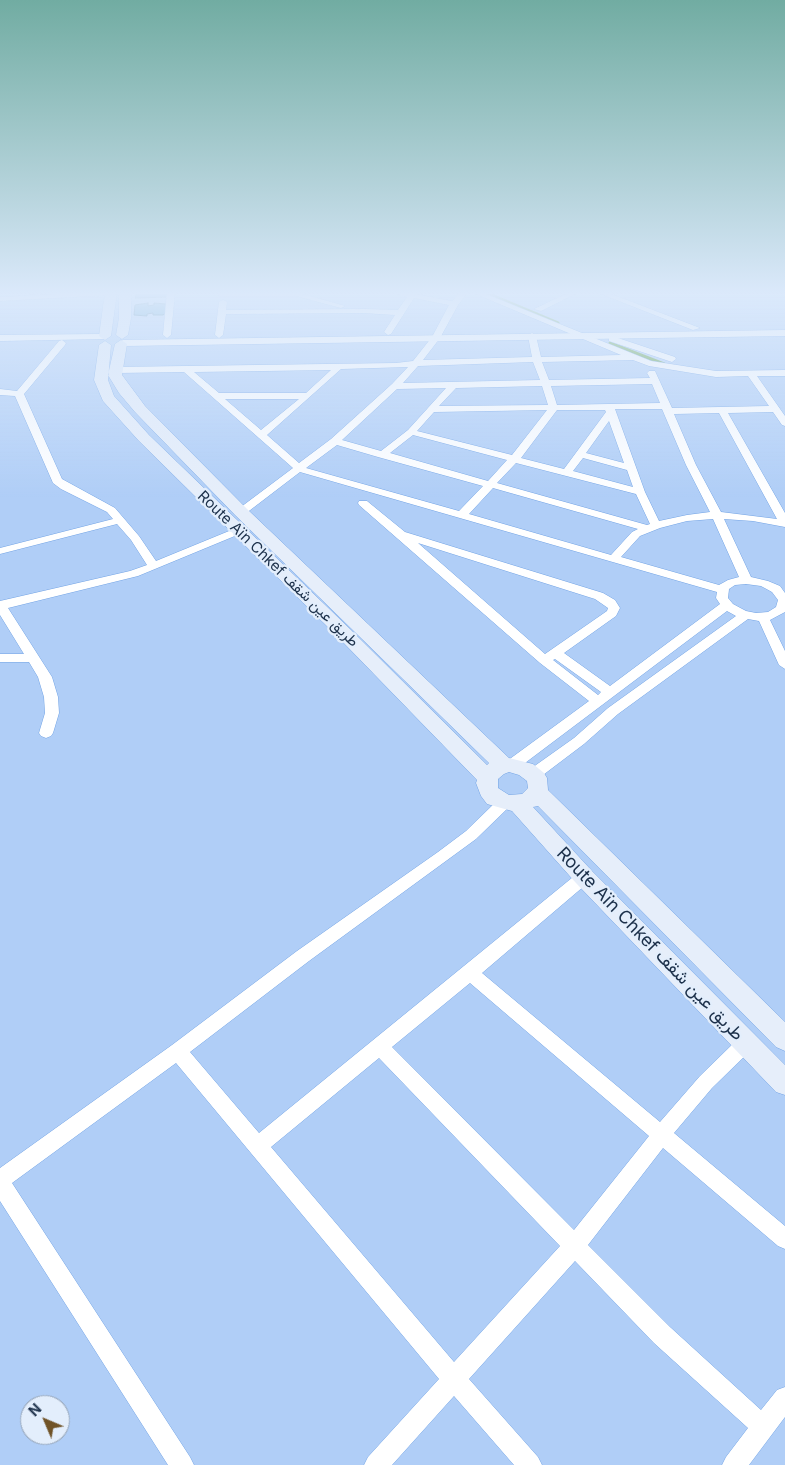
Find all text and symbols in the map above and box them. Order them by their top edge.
street label: Route Aïn Chkef طريق عين شقف [194,487,362,651]
street label: Route Aïn Chkef طريق عين شقف [552,843,748,1045]
north arrow [20,1395,70,1445]
text: N [25,1400,45,1420]

